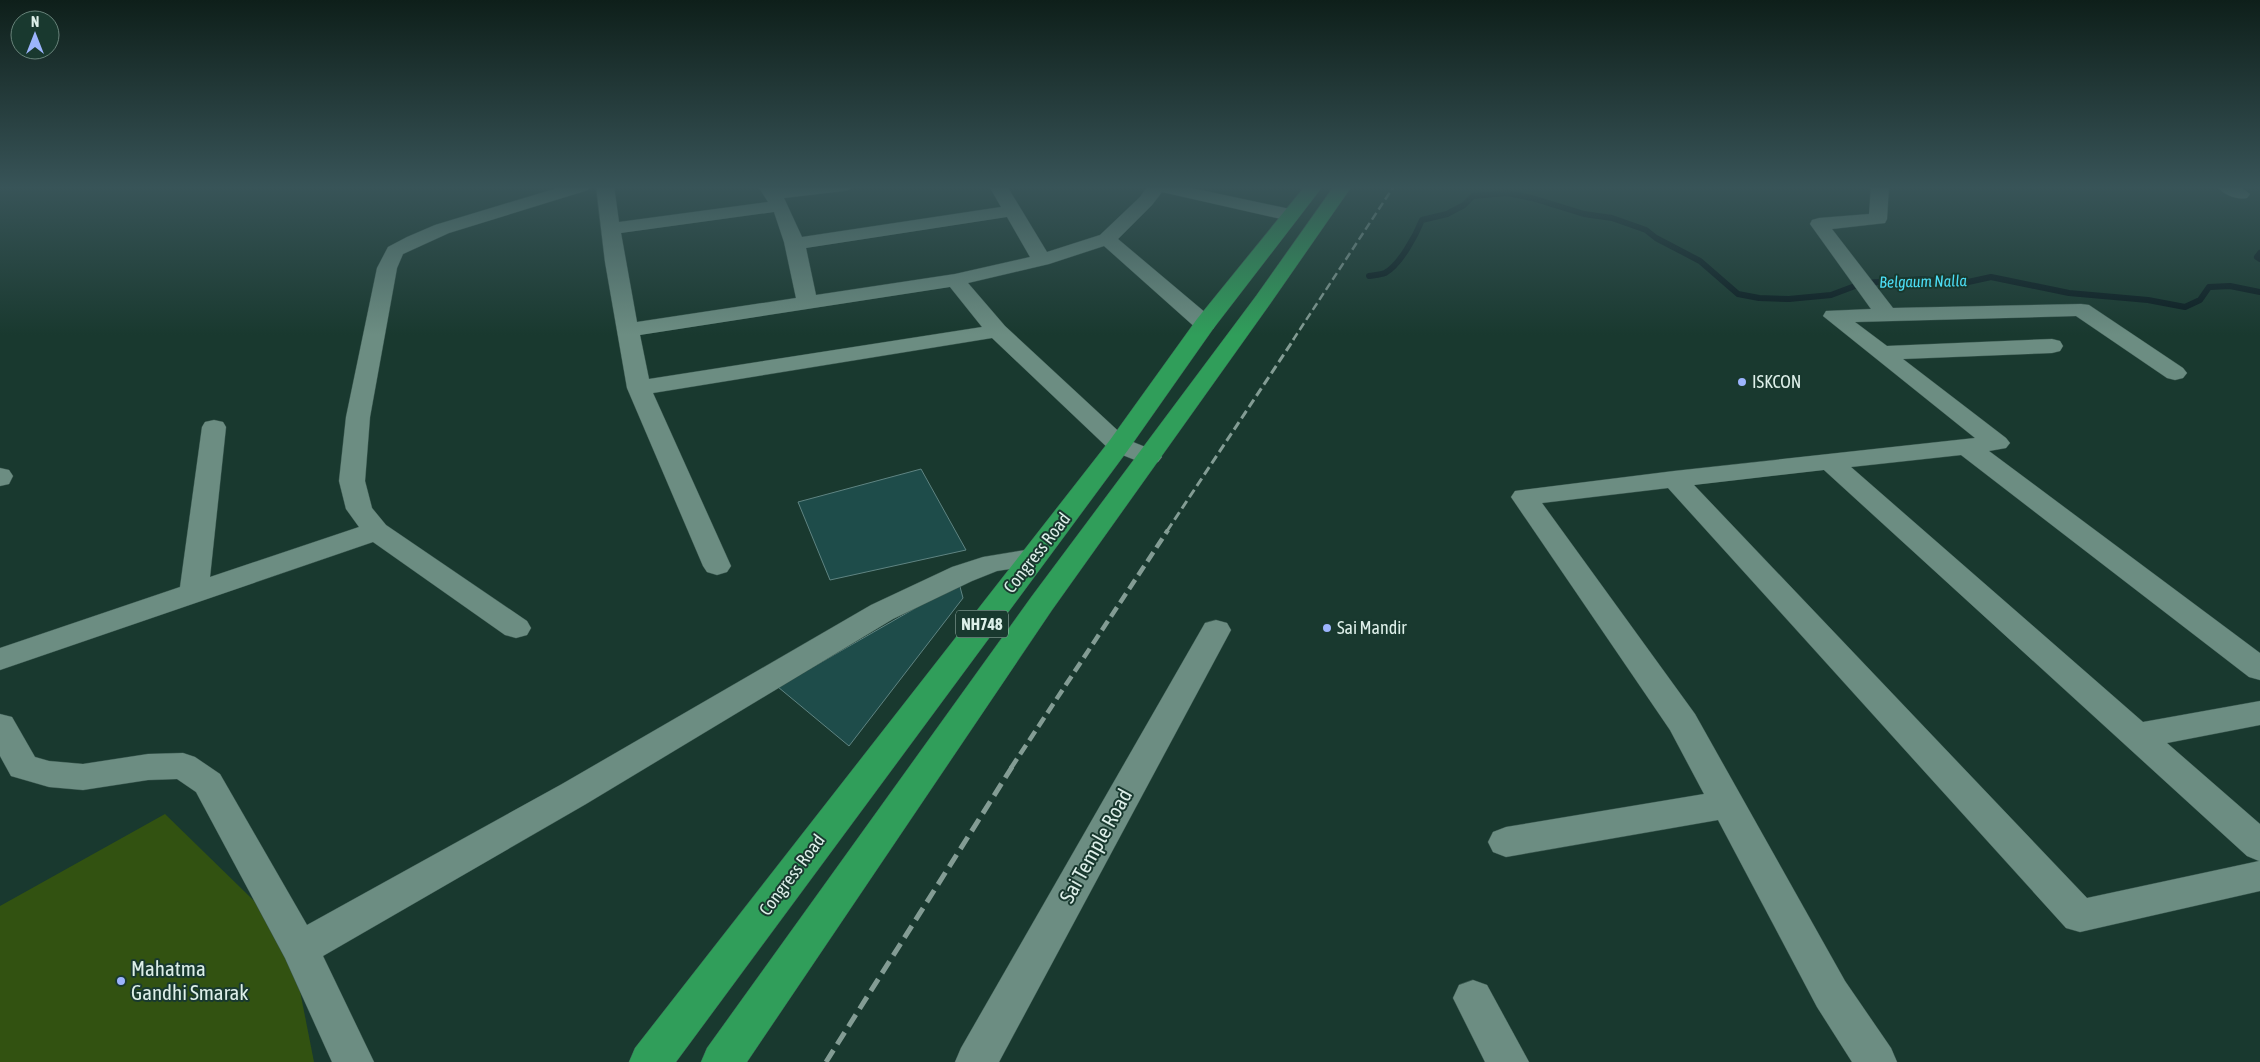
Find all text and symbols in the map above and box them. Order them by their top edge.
north arrow [10,10,60,60]
text: N [31,14,39,30]
water label: Belgaum Nalla [1879,271,1967,292]
place label: ISKCON [1752,371,1801,392]
marker: ISKCON [1736,376,1748,388]
street label: Congress Road [999,508,1074,597]
road number: NH748 [956,610,1008,638]
place label: Sai Mandir [1337,617,1407,638]
marker: Sai Mandir [1321,622,1333,634]
street label: Sai Temple Road [1054,784,1136,907]
street label: Congress Road [754,830,829,919]
place label: Mahatma Gandhi Smarak [131,956,248,1004]
marker: Mahatma Gandhi Smarak [115,975,127,987]

